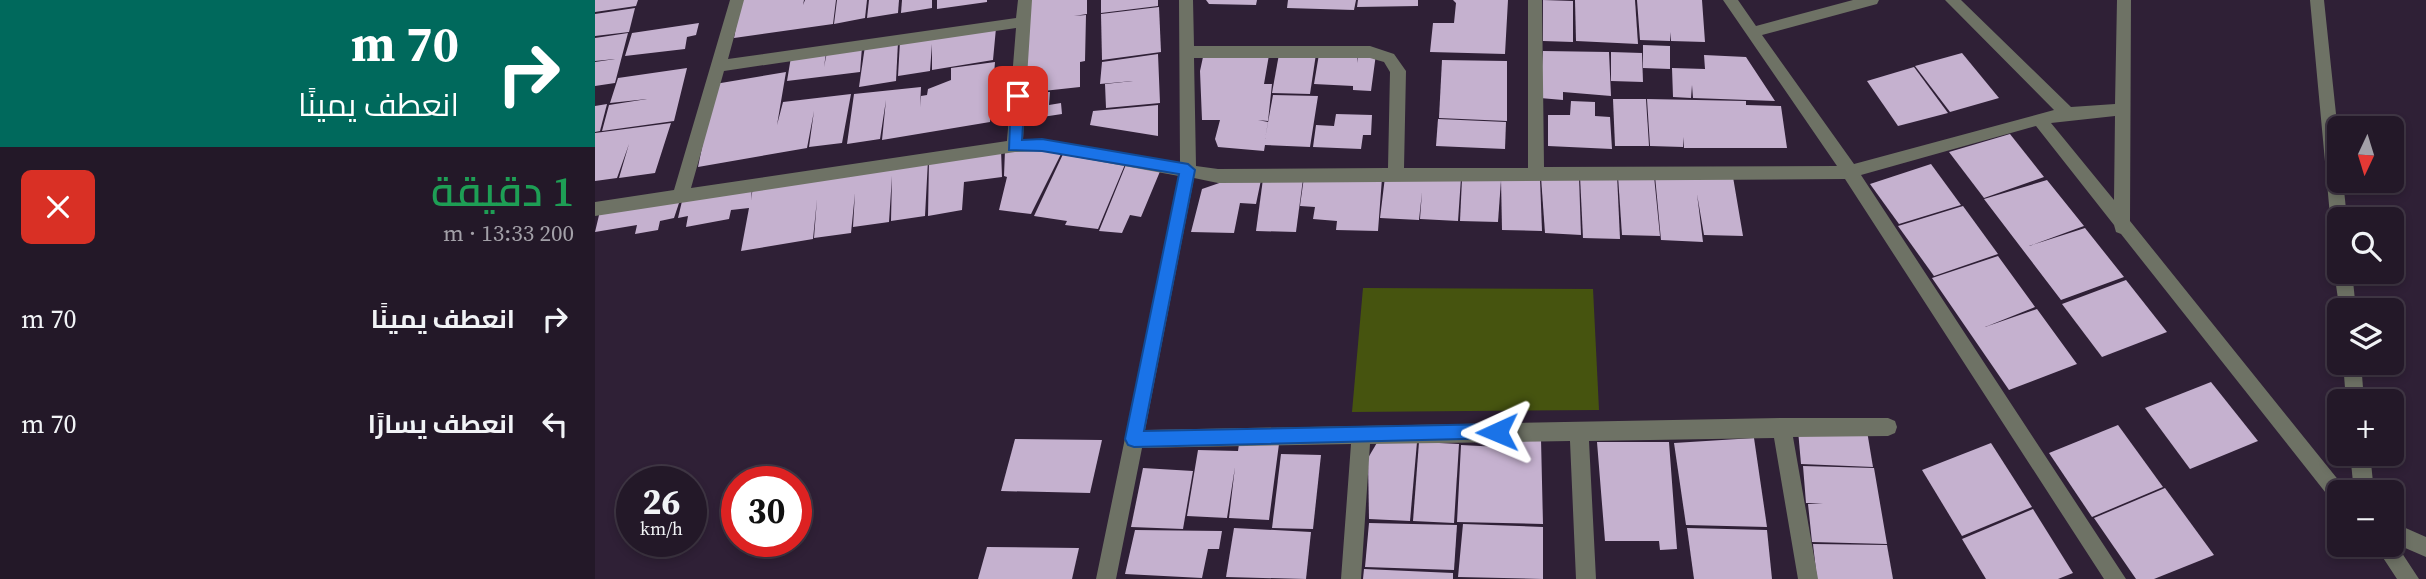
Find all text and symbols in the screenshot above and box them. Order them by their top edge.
text: 70 m [351,10,459,77]
icon: right [483,28,574,119]
pin [988,66,1048,126]
icon: arrive [999,77,1037,115]
text: انعطف يمينًا [298,83,459,127]
north arrow [2327,116,2405,192]
map controls [2327,116,2404,557]
text: 1 دقيقة [431,162,574,220]
button: close [21,170,95,244]
button: search [2327,207,2404,284]
text: 200 m · 13:33 [443,217,574,249]
button: layers [2327,298,2404,375]
icon: right [536,300,574,338]
text: 70 m [21,301,77,337]
text: انعطف يمينًا [371,301,515,337]
button: + [2327,389,2404,466]
position arrow [1460,395,1534,469]
icon: left [536,405,574,443]
text: 70 m [21,406,77,442]
text: انعطف يسارًا [368,406,515,442]
speed limit sign: 30 [721,466,812,557]
text: 26 [643,478,680,526]
button: − [2327,480,2404,557]
text: km/h [640,516,683,541]

